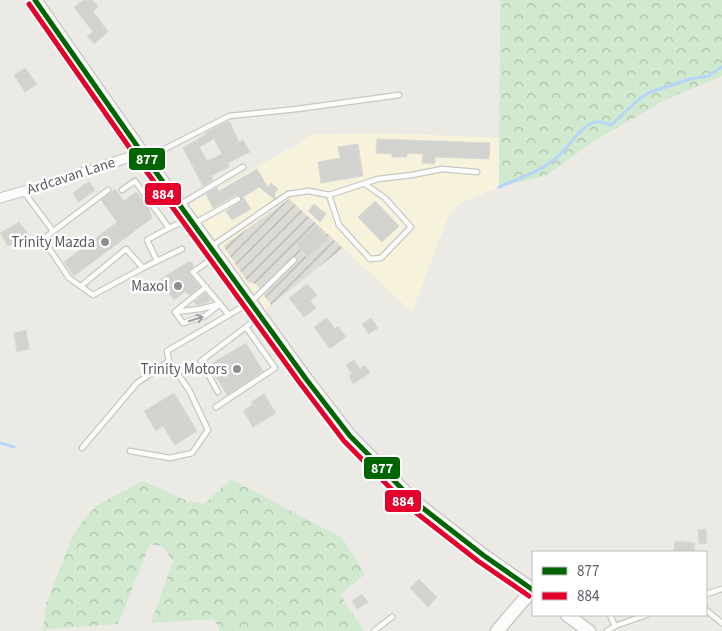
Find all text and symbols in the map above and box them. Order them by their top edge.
line badge: 877 [128,147,166,171]
text: 877 [136,150,158,170]
street label: Ardcavan Lane [24,152,118,200]
line badge: 884 [144,182,182,206]
text: 884 [152,185,175,205]
place label: Trinity Mazda [11,232,95,253]
marker: Trinity Mazda [99,236,111,248]
place label: Maxol [131,276,168,297]
marker: Maxol [172,280,184,292]
one-way arrow [188,313,204,323]
place label: Trinity Motors [141,359,227,380]
marker: Trinity Motors [231,363,243,375]
line badge: 877 [363,456,401,480]
text: 877 [371,459,393,479]
line badge: 884 [384,489,422,513]
text: 884 [392,492,415,512]
legend [532,551,707,616]
text: 877 [577,561,599,582]
text: 884 [577,586,600,607]

